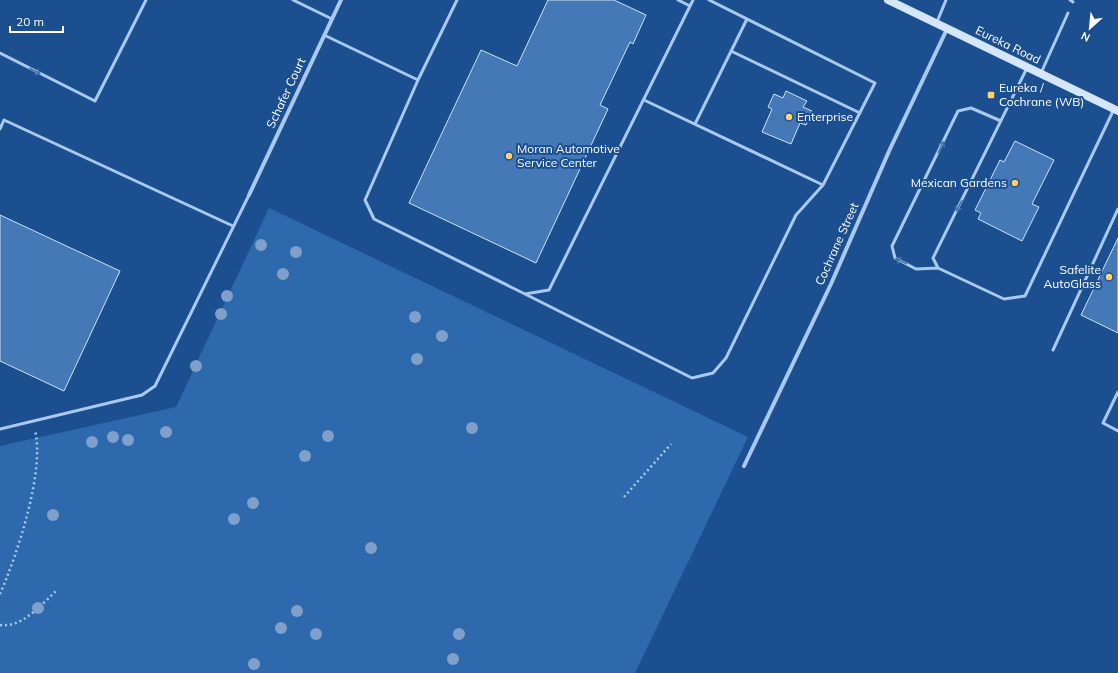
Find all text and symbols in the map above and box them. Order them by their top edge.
scale bar [10,8,63,34]
north arrow [1070,8,1110,48]
text: 20 m [16,14,44,29]
street label: Eureka Road [973,22,1043,67]
text: N [1079,29,1092,45]
street label: Schafer Court [263,55,308,130]
one-way arrow [29,68,41,75]
place label: Eureka / Cochrane (WB) [999,80,1084,109]
marker: Eureka / Cochrane (WB) [986,90,996,100]
place label: Enterprise [797,109,853,124]
marker: Enterprise [784,112,794,122]
place label: Moran Automotive Service Center [517,141,620,170]
one-way arrow [938,141,945,153]
marker: Moran Automotive Service Center [504,151,514,161]
place label: Mexican Gardens [911,175,1007,190]
marker: Mexican Gardens [1010,178,1020,188]
street label: Cochrane Street [812,200,861,287]
one-way arrow [955,200,962,212]
one-way arrow [895,257,907,264]
place label: Safelite AutoGlass [1044,262,1101,291]
marker: Safelite AutoGlass [1104,272,1114,282]

